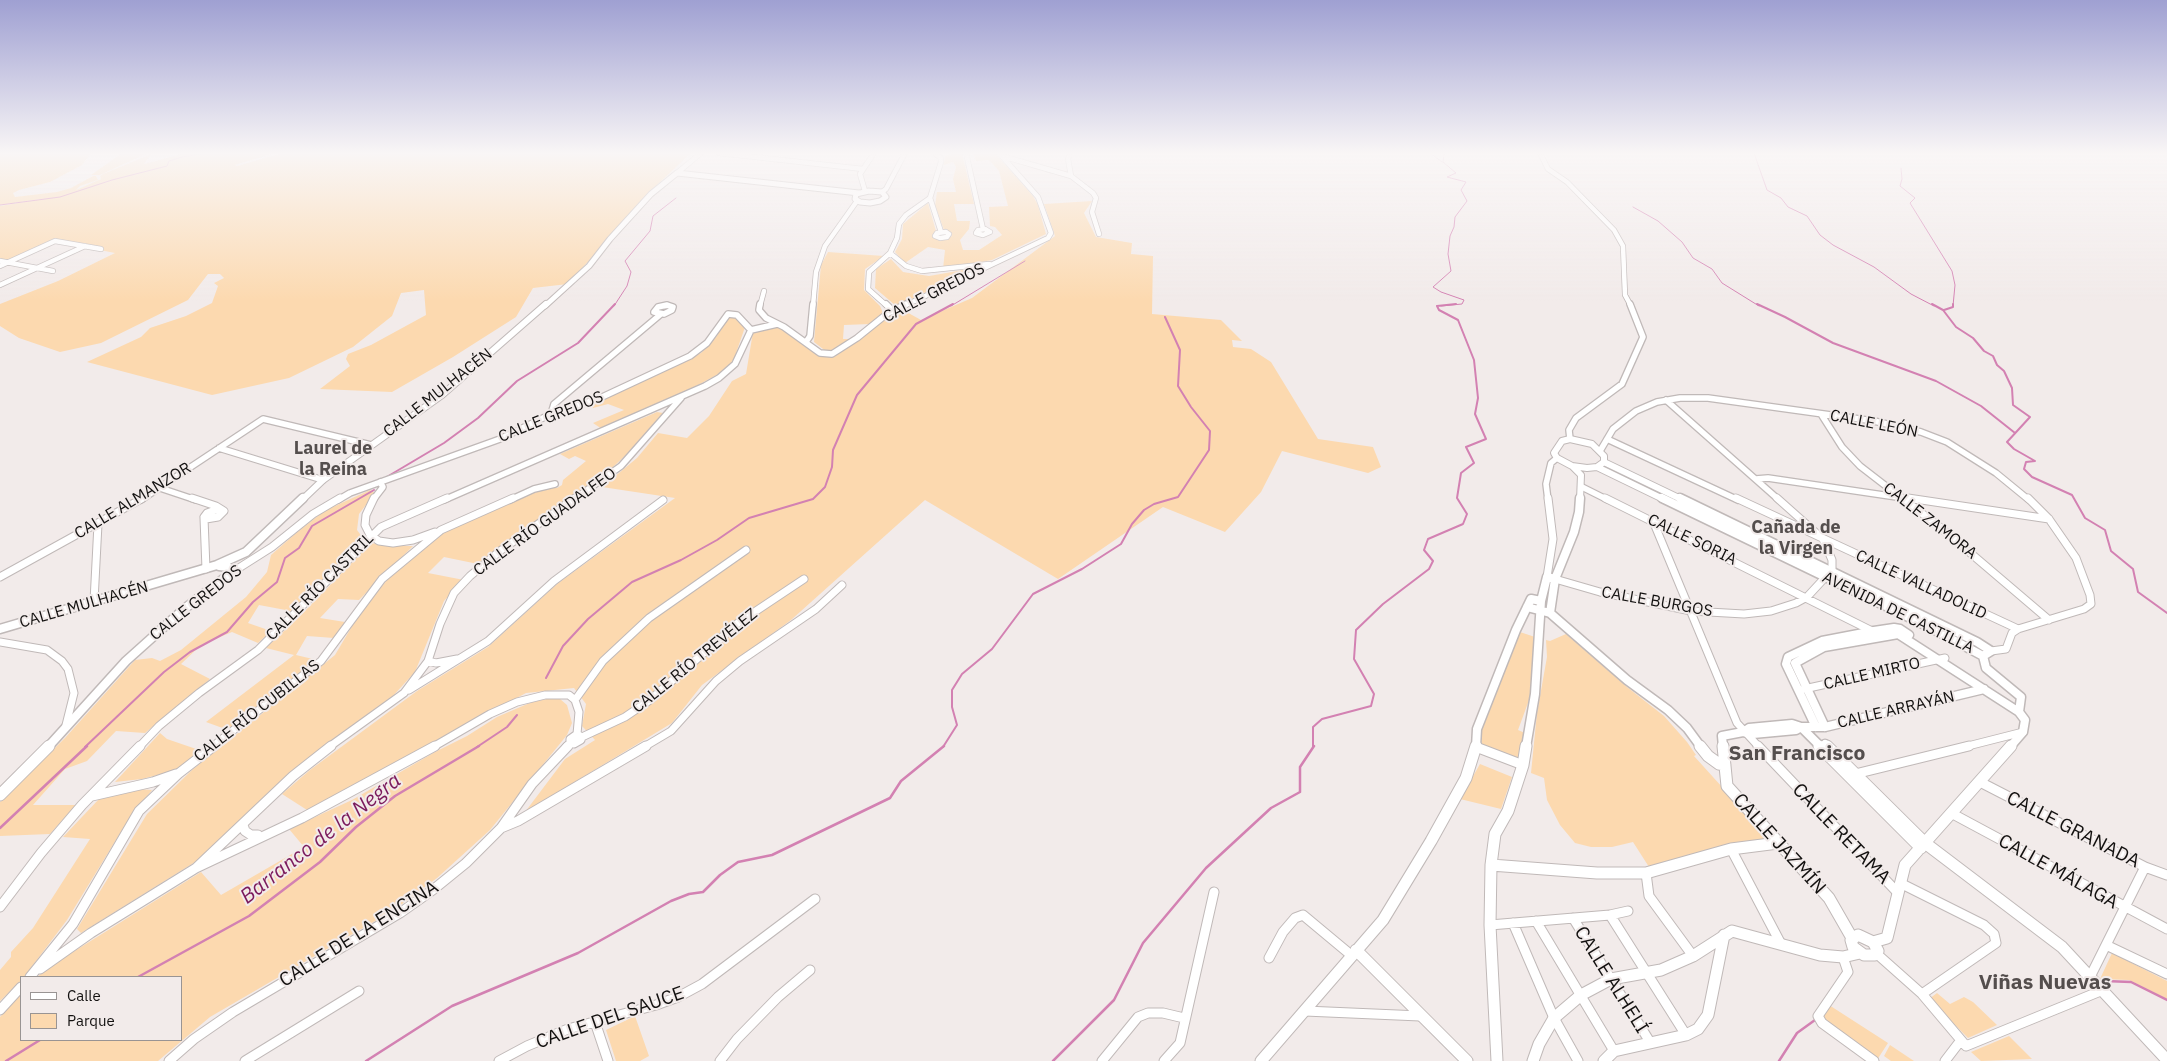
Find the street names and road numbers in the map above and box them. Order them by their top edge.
street label: CALLE GREDOS [880,259,988,327]
street label: CALLE MULHACÉN [380,344,496,442]
street label: CALLE GREDOS [496,387,606,447]
street label: CALLE LEÓN [1828,406,1920,442]
street label: CALLE ALMANZOR [71,459,195,543]
street label: CALLE RÍO GUADALFEO [470,464,620,580]
street label: CALLE ZAMORA [1879,478,1981,564]
street label: CALLE SORIA [1644,510,1740,570]
street label: CALLE RÍO CASTRIL [262,529,378,645]
street label: CALLE VALLADOLID [1852,546,1990,624]
street label: CALLE GREDOS [146,561,246,645]
street label: AVENIDA DE CASTILLA [1819,568,1977,658]
street label: CALLE MULHACÉN [17,577,151,633]
street label: CALLE BURGOS [1600,583,1714,621]
street label: CALLE RÍO TREVÉLEZ [629,605,761,717]
street label: CALLE MIRTO [1822,654,1922,694]
street label: CALLE RÍO CUBILLAS [190,656,324,766]
street label: CALLE ARRAYÁN [1836,687,1956,733]
street label: CALLE RETAMA [1787,779,1895,889]
street label: CALLE GRANADA [2003,787,2143,873]
street label: CALLE JAZMÍN [1728,789,1830,899]
street label: CALLE MÁLAGA [1994,830,2122,914]
street label: CALLE DE LA ENCINA [275,876,443,992]
street label: CALLE ALHELÍ [1569,922,1653,1038]
street label: CALLE DEL SAUCE [533,982,687,1054]

